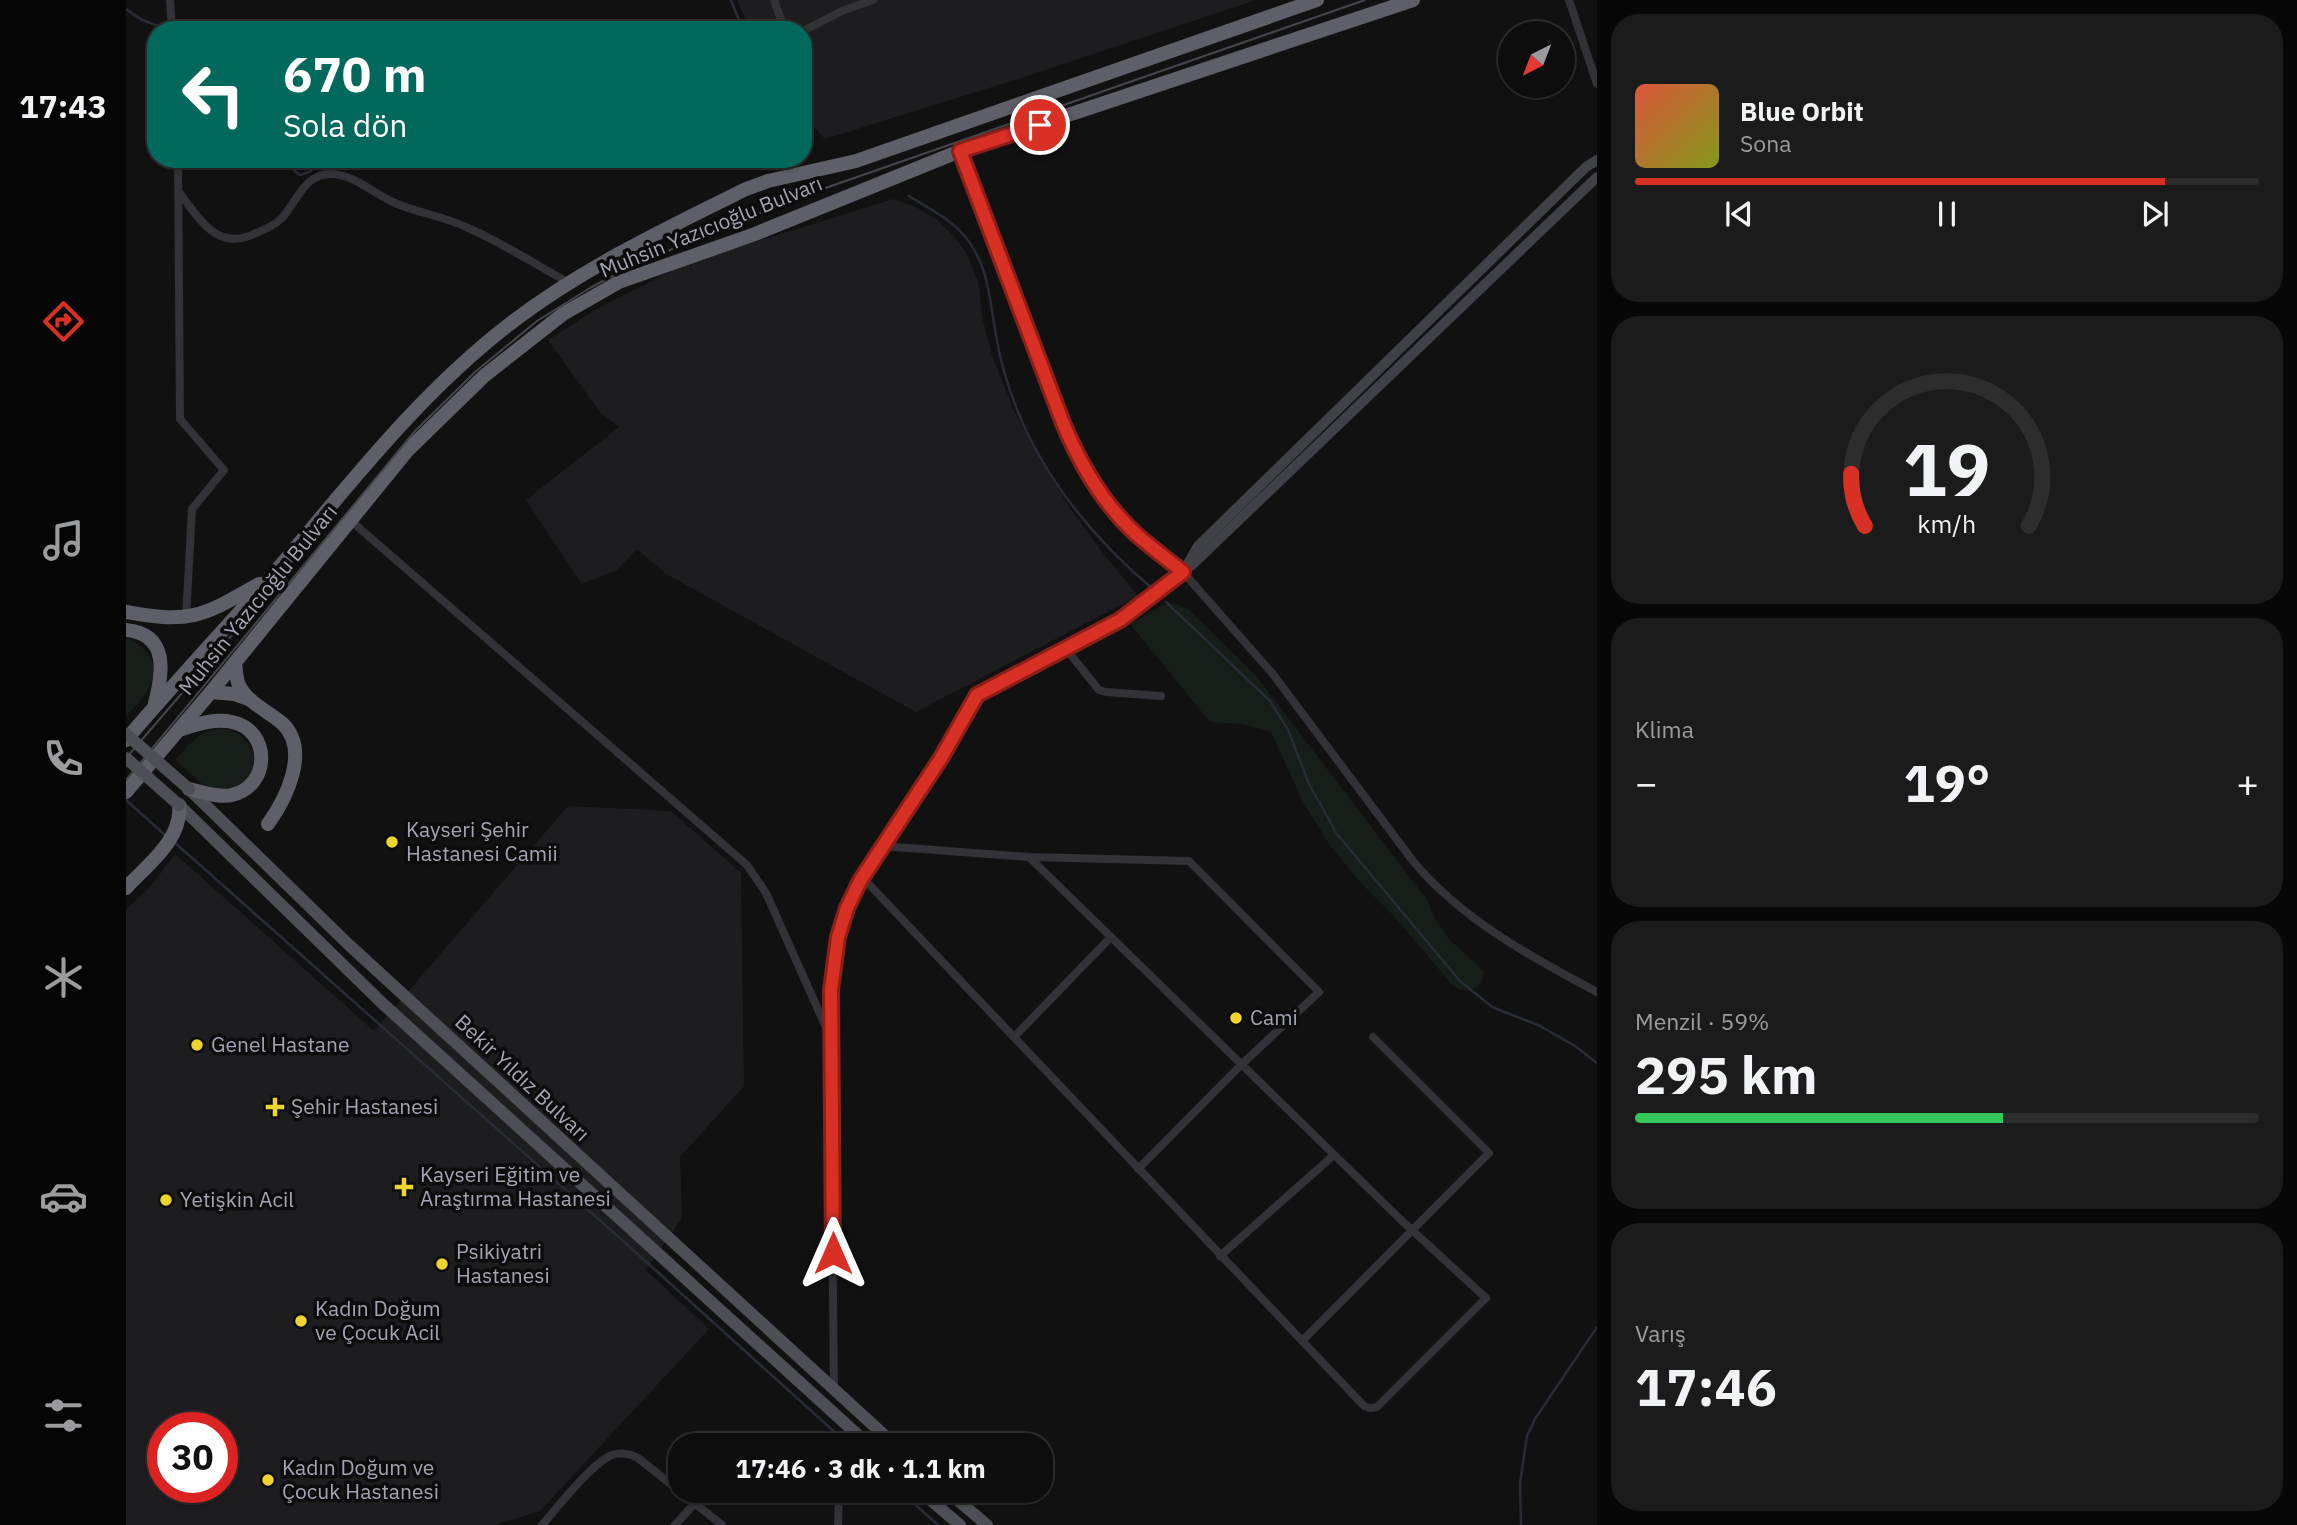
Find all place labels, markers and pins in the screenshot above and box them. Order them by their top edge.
pin [1010,95,1070,155]
place label: Kayseri Şehir Hastanesi Camii [406,815,558,867]
marker: Kayseri Şehir Hastanesi Camii [384,834,400,850]
place label: Cami [1250,1003,1298,1031]
marker: Cami [1228,1010,1244,1026]
place label: Genel Hastane [211,1030,349,1058]
marker: Genel Hastane [189,1037,205,1053]
place label: Şehir Hastanesi [291,1092,438,1120]
marker: Şehir Hastanesi [265,1097,285,1117]
place label: Kayseri Eğitim ve Araştırma Hastanesi [420,1160,611,1212]
marker: Kayseri Eğitim ve Araştırma Hastanesi [394,1177,414,1197]
place label: Yetişkin Acil [180,1185,294,1213]
marker: Yetişkin Acil [158,1192,174,1208]
place label: Psikiyatri Hastanesi [456,1237,550,1289]
marker: Psikiyatri Hastanesi [434,1256,450,1272]
place label: Kadın Doğum ve Çocuk Acil [315,1294,441,1346]
marker: Kadın Doğum ve Çocuk Acil [293,1313,309,1329]
place label: Kadın Doğum ve Çocuk Hastanesi [282,1453,439,1505]
marker: Kadın Doğum ve Çocuk Hastanesi [260,1472,276,1488]

